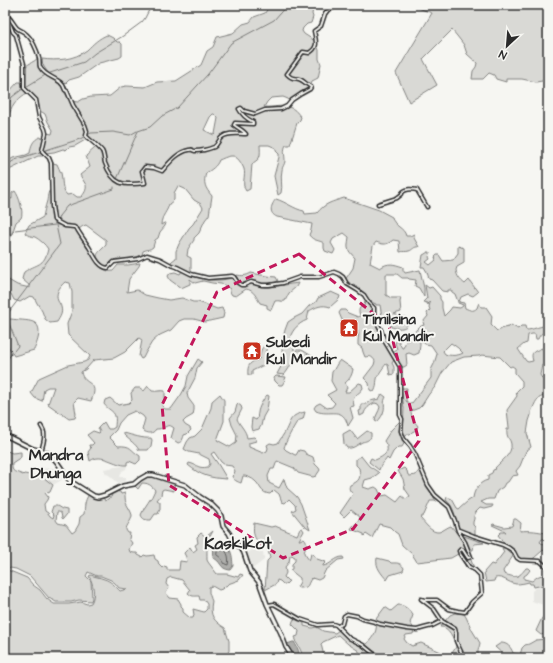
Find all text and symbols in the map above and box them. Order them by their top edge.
north arrow [487,26,527,66]
text: N [496,46,509,63]
place label: Timilsina Kul Mandir [362,309,435,347]
temple icon: Timilsina Kul Mandir [338,317,360,339]
place label: Subedi Kul Mandir [265,332,338,370]
temple icon: Subedi Kul Mandir [241,340,263,362]
district label: Mandra Dhunga [29,444,84,486]
district label: Kaskikot [204,532,273,556]

